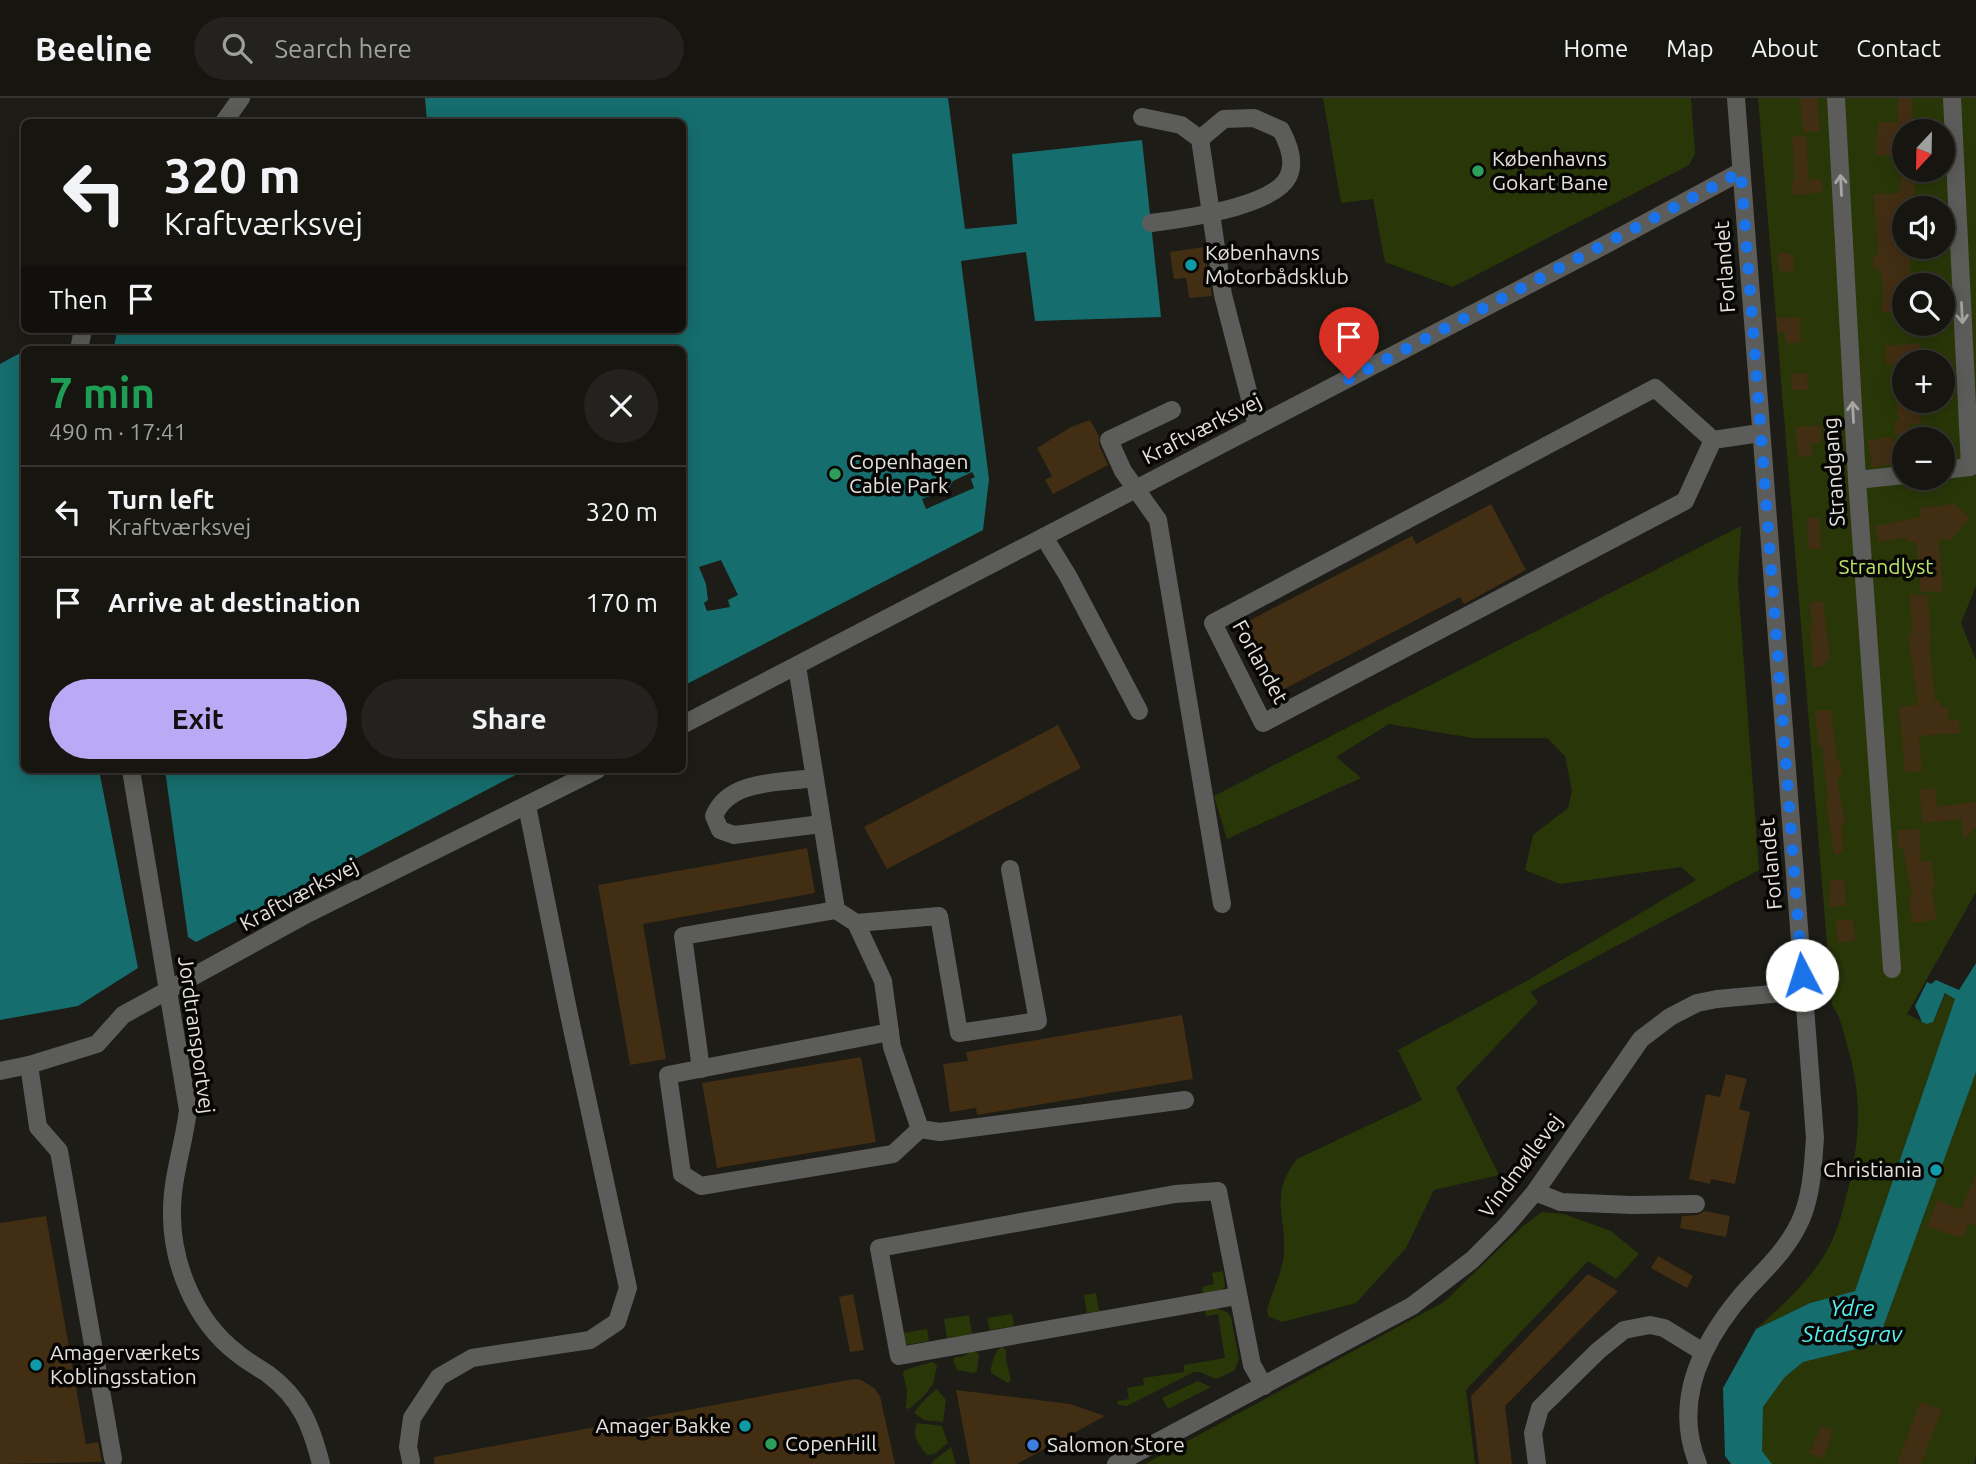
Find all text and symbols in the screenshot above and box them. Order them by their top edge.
search box [194,17,684,80]
icon: search [218,29,256,67]
text: Beeline [35,30,152,67]
text: Search here [274,34,412,63]
text: Home [1563,35,1628,62]
text: Map [1666,35,1713,62]
text: About [1751,35,1818,62]
text: Contact [1856,35,1941,62]
north arrow [1892,119,1955,182]
map controls [1892,119,1955,490]
place label: Københavns Gokart Bane [1492,146,1608,194]
icon: left [49,147,140,238]
text: 320 m [164,147,301,202]
marker: Københavns Gokart Bane [1470,163,1486,179]
one-way arrow [1834,174,1847,196]
button: sound [1892,196,1955,259]
text: Kraftværksvej [164,205,363,241]
street label: Forlandet [1709,220,1739,314]
place label: Københavns Motorbådsklub [1205,240,1349,288]
marker: Københavns Motorbådsklub [1183,257,1199,273]
button: search [1892,273,1955,336]
icon: arrive [122,280,160,318]
text: Then [49,285,108,314]
one-way arrow [1956,301,1969,324]
pin [1319,307,1379,379]
icon: arrive [1330,318,1368,356]
button: + [1892,350,1955,413]
text: 7 min [49,369,155,416]
button: close [584,369,658,443]
street label: Kraftværksvej [1138,388,1265,468]
one-way arrow [1847,401,1860,424]
street label: Strandgang [1817,417,1849,527]
text: 490 m · 17:41 [49,419,187,444]
button: − [1892,427,1955,490]
place label: Copenhagen Cable Park [849,449,968,497]
marker: Copenhagen Cable Park [827,466,843,482]
text: Turn left [108,485,214,514]
icon: left [49,493,87,531]
text: 320 m [586,497,658,526]
text: Kraftværksvej [108,514,251,539]
park label: Strandlyst [1838,554,1934,578]
icon: arrive [49,584,87,622]
text: Arrive at destination [108,588,361,617]
text: 170 m [586,588,658,617]
street label: Forlandet [1228,616,1294,707]
button: Exit [49,679,347,759]
button: Share [361,679,658,759]
street label: Forlandet [1754,817,1786,911]
street label: Kraftværksvej [235,853,362,935]
position arrow [1765,938,1839,1012]
street label: Jordtransportvej [174,955,220,1115]
street label: Vindmøllevej [1474,1109,1567,1222]
place label: Christiania [1823,1157,1922,1181]
marker: Christiania [1928,1162,1944,1178]
water label: Ydre Stadsgrav [1801,1295,1903,1346]
place label: Amagerværkets Koblingsstation [50,1340,200,1388]
marker: Amagerværkets Koblingsstation [28,1357,44,1373]
place label: Amager Bakke [595,1413,731,1437]
marker: Amager Bakke [737,1418,753,1434]
place label: CopenHill [785,1431,877,1455]
place label: Salomon Store [1047,1432,1185,1456]
marker: CopenHill [763,1436,779,1452]
marker: Salomon Store [1025,1437,1041,1453]

